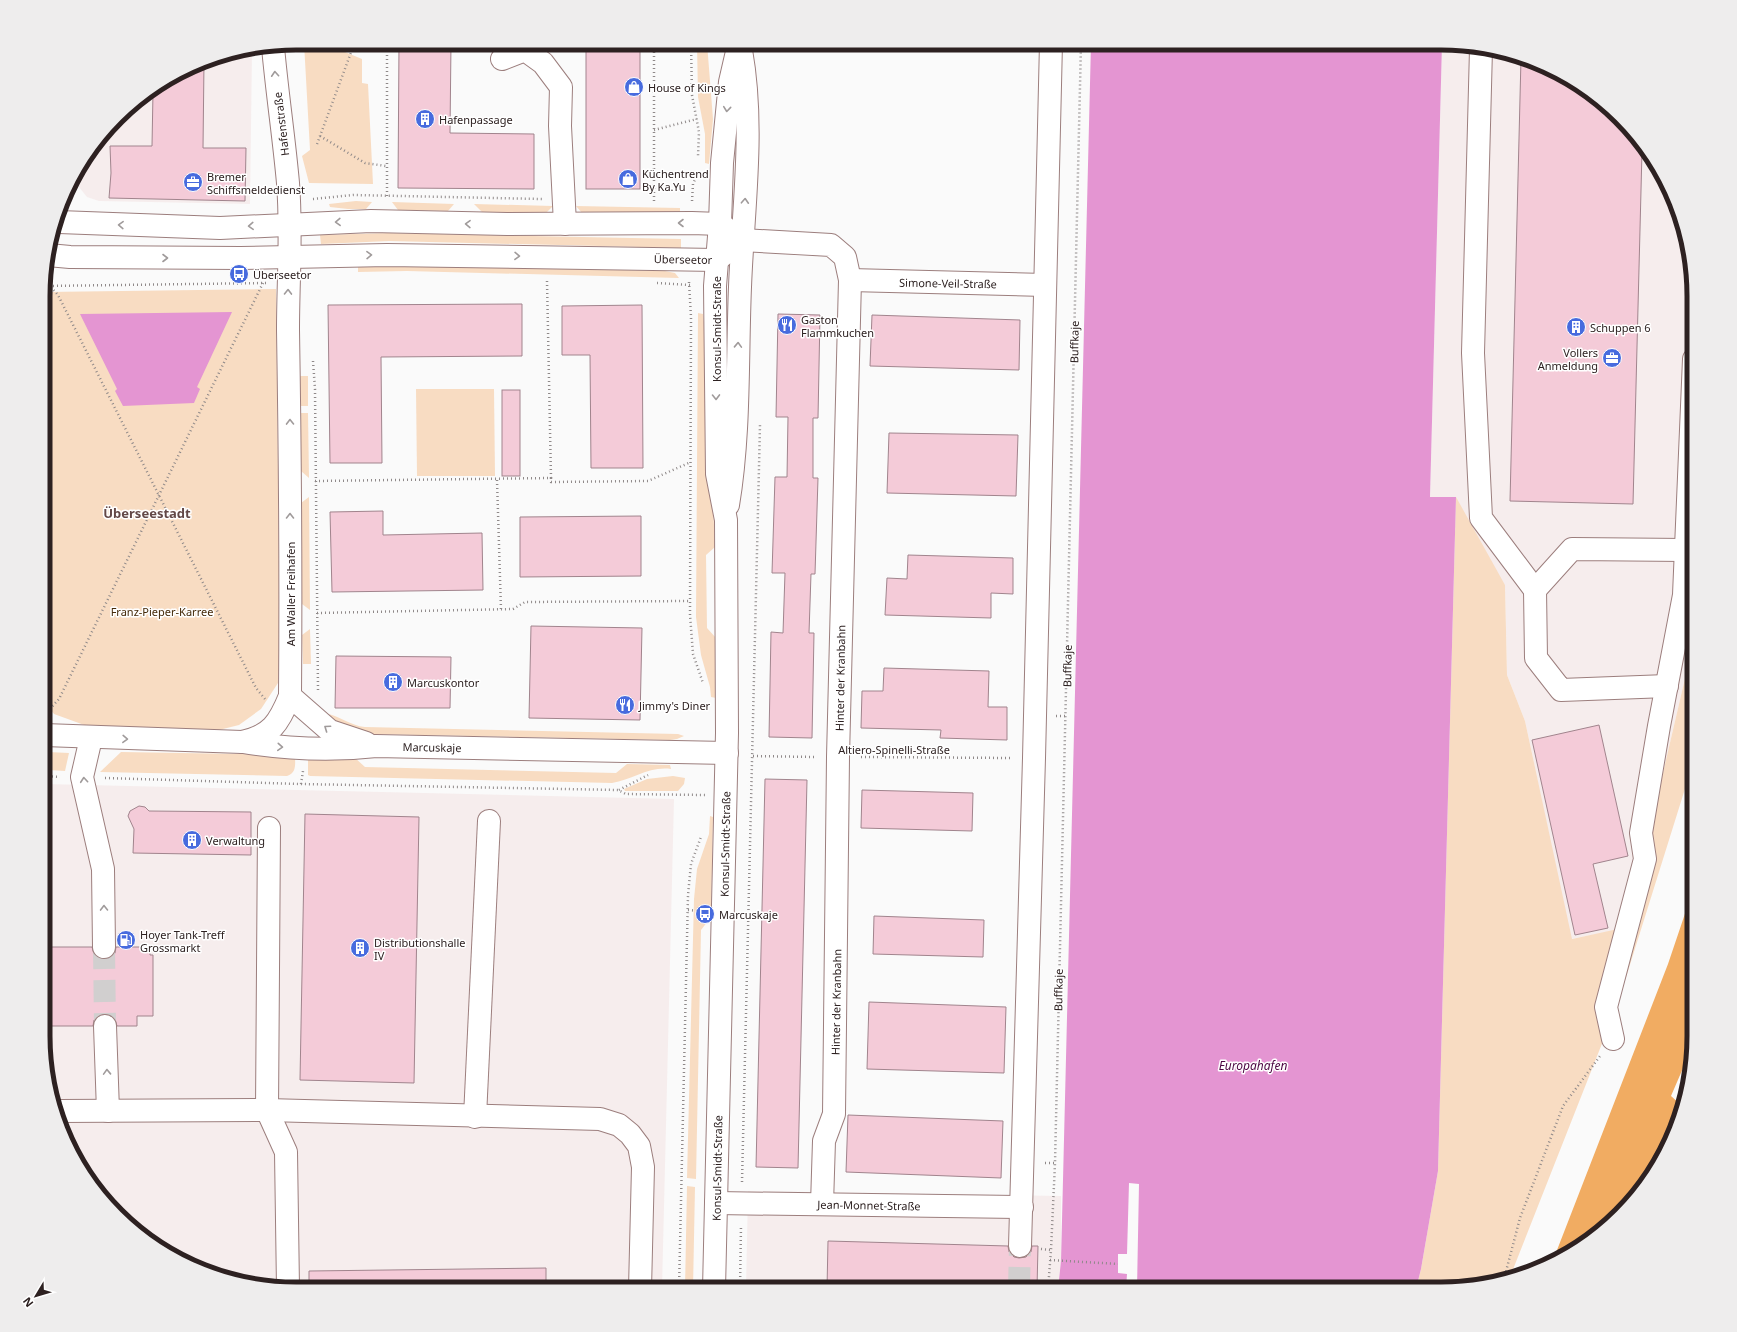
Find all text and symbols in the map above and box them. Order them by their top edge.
one-way arrow [271,71,280,77]
shop icon: House of Kings [623,76,645,98]
place label: House of Kings [648,80,726,95]
street label: Hafenstraße [270,91,292,157]
one-way arrow [723,106,732,112]
building icon: Hafenpassage [414,108,436,130]
place label: Hafenpassage [439,112,513,127]
place label: Küchentrend By Ka.Yu [642,166,709,194]
shop icon: Küchentrend By Ka.Yu [617,168,639,190]
place label: Bremer Schiffsmeldedienst [207,169,305,197]
office icon: Bremer Schiffsmeldedienst [182,171,204,193]
one-way arrow [741,198,750,204]
one-way arrow [335,218,341,226]
one-way arrow [465,219,471,228]
one-way arrow [678,219,684,227]
one-way arrow [118,221,124,229]
one-way arrow [248,222,254,230]
one-way arrow [366,251,372,259]
street label: Überseetor [654,251,713,267]
one-way arrow [514,252,520,261]
one-way arrow [162,254,168,262]
bus stop icon: Überseetor [228,263,250,285]
place label: Überseetor [253,267,312,282]
street label: Simone-Veil-Straße [899,275,997,291]
street label: Konsul-Smidt-Straße [709,276,724,382]
one-way arrow [284,289,292,295]
place label: Gaston Flammkuchen [801,312,874,340]
restaurant icon: Gaston Flammkuchen [776,314,798,336]
building icon: Schuppen 6 [1565,316,1587,338]
place label: Schuppen 6 [1590,320,1651,335]
street label: Buffkaje [1066,321,1082,363]
one-way arrow [734,342,742,348]
place label: Vollers Anmeldung [1538,345,1598,373]
office icon: Vollers Anmeldung [1601,347,1623,369]
one-way arrow [712,394,720,400]
one-way arrow [286,419,294,425]
district label: Überseestadt [103,504,191,522]
one-way arrow [286,513,294,519]
street label: Am Waller Freihafen [283,542,298,646]
park label: Franz-Pieper-Karree [111,604,213,619]
street label: Hinter der Kranbahn [832,625,848,731]
street label: Buffkaje [1059,645,1075,687]
building icon: Marcuskontor [382,671,404,693]
place label: Marcuskontor [407,675,480,690]
restaurant icon: Jimmy's Diner [614,694,636,716]
place label: Jimmy's Diner [638,698,711,713]
one-way arrow [324,725,331,733]
one-way arrow [122,735,128,743]
street label: Marcuskaje [402,739,462,755]
street label: Altiero-Spinelli-Straße [838,742,950,757]
one-way arrow [277,743,283,752]
one-way arrow [79,777,88,783]
street label: Konsul-Smidt-Straße [717,791,733,897]
building icon: Verwaltung [181,829,203,851]
place label: Verwaltung [206,833,265,848]
bus stop icon: Marcuskaje [694,903,716,925]
one-way arrow [100,905,108,911]
place label: Marcuskaje [719,907,778,922]
place label: Hoyer Tank-Treff Grossmarkt [140,927,226,955]
fuel station icon: Hoyer Tank-Treff Grossmarkt [115,929,137,951]
place label: Distributionshalle IV [374,935,465,963]
building icon: Distributionshalle IV [349,937,371,959]
street label: Hinter der Kranbahn [828,949,844,1055]
street label: Buffkaje [1050,969,1066,1011]
water label: Europahafen [1219,1057,1287,1074]
one-way arrow [103,1069,111,1075]
street label: Konsul-Smidt-Straße [709,1115,725,1221]
street label: Jean-Monnet-Straße [816,1197,921,1213]
north arrow [16,1276,56,1316]
text: N [19,1294,36,1311]

